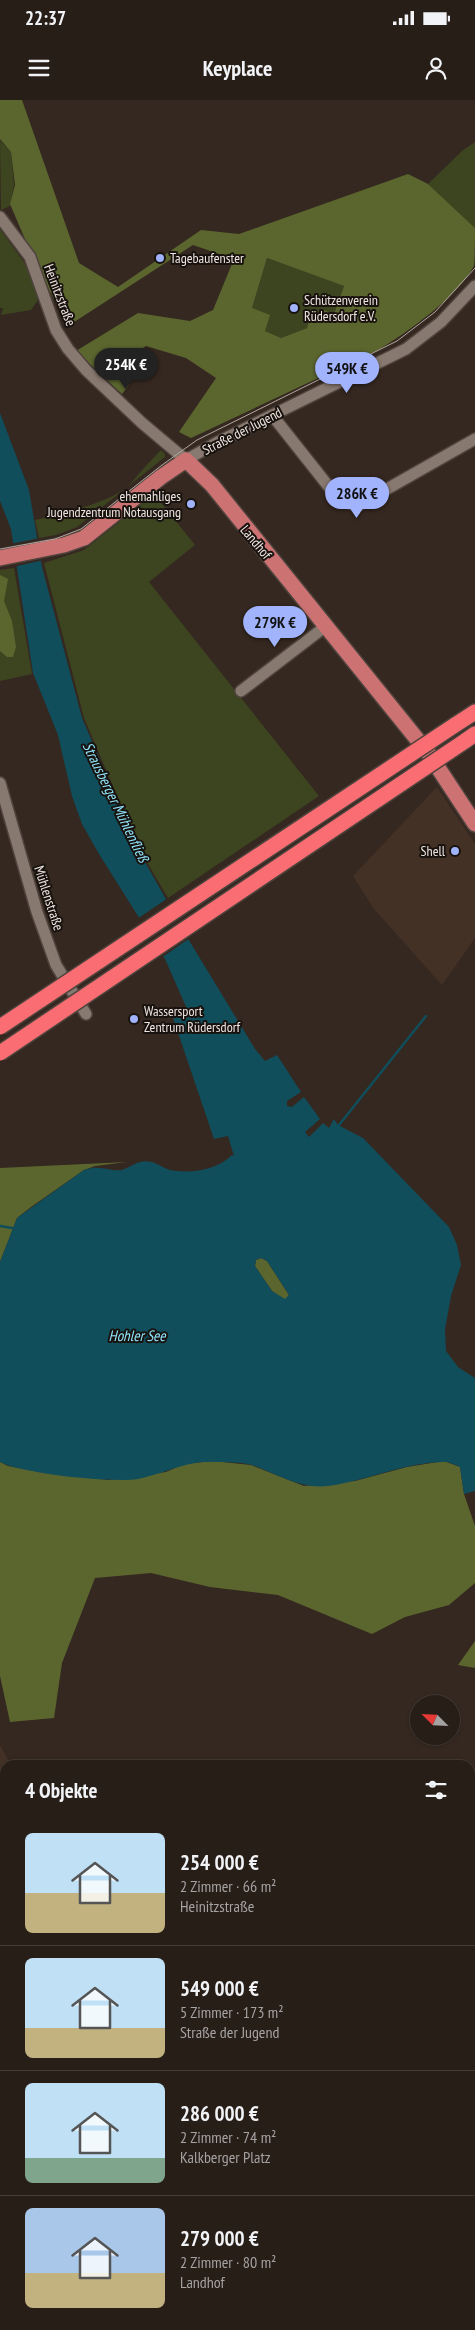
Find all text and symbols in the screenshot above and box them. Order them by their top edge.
text: 22:37 [25,6,66,30]
icon: menu [25,54,53,82]
text: Keyplace [203,54,272,82]
icon: person [422,54,450,82]
place label: Tagebaufenster [170,249,244,267]
marker: Tagebaufenster [154,252,166,264]
street label: Heinitzstraße [40,261,80,329]
place label: Schützenverein Rüdersdorf e.V. [304,291,378,325]
marker: Schützenverein Rüdersdorf e.V. [288,302,300,314]
pin: 254K € [85,348,167,390]
pin: 549K € [306,352,388,394]
text: 254K € [105,354,147,374]
text: 549K € [326,358,368,378]
street label: Straße der Jugend [199,403,285,459]
pin: 286K € [316,476,398,519]
text: 286K € [336,483,378,503]
place label: ehemahliges Jugendzentrum Notausgang [46,487,181,521]
marker: ehemahliges Jugendzentrum Notausgang [185,498,197,510]
street label: Landhof [237,521,276,563]
pin: 279K € [234,606,316,648]
text: 279K € [254,612,296,632]
water label: Strausberger Mühlenfließ [79,739,154,867]
place label: Shell [421,842,446,860]
marker: Shell [449,845,461,857]
street label: Mühlenstraße [30,863,68,933]
place label: Wassersport Zentrum Rüdersdorf [144,1002,241,1036]
marker: Wassersport Zentrum Rüdersdorf [128,1013,140,1025]
water label: Hohler See [109,1326,166,1345]
north arrow [410,1695,460,1745]
map controls [410,1695,460,1745]
icon: filters [422,1776,450,1804]
text: 4 Objekte [25,1777,97,1804]
text: 254 000 € [180,1849,259,1876]
icon: home [65,1853,125,1913]
text: 2 Zimmer · 66 m² [180,1876,276,1896]
text: Heinitzstraße [180,1896,254,1916]
text: 549 000 € [180,1975,259,2002]
icon: home [65,1978,125,2038]
text: 5 Zimmer · 173 m² [180,2002,284,2022]
text: Straße der Jugend [180,2022,279,2042]
text: 286 000 € [180,2100,259,2127]
icon: home [65,2103,125,2163]
text: 2 Zimmer · 74 m² [180,2127,276,2147]
text: Kalkberger Platz [180,2147,271,2167]
text: 279 000 € [180,2225,259,2252]
icon: home [65,2228,125,2288]
text: 2 Zimmer · 80 m² [180,2252,276,2272]
text: Landhof [180,2272,225,2292]

